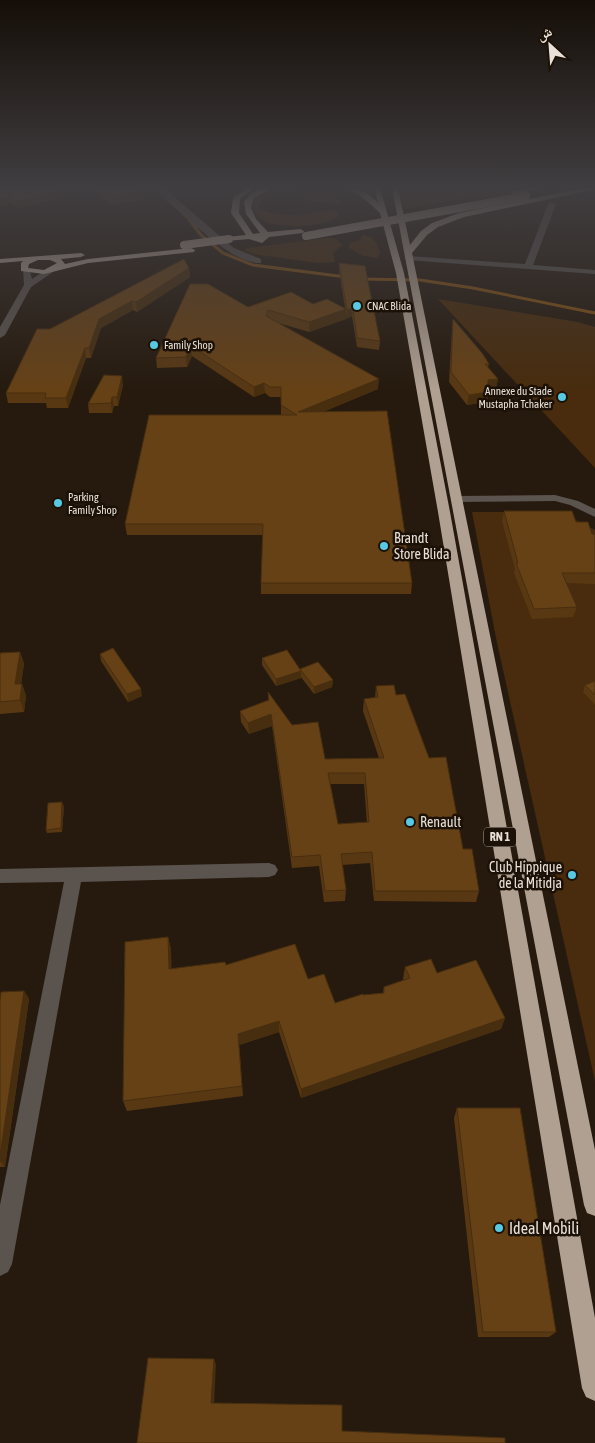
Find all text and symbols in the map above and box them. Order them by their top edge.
north arrow [525,20,575,70]
text: ش [534,23,555,45]
marker: CNAC Blida [351,300,363,312]
place label: CNAC Blida [367,300,411,312]
marker: Family Shop [148,339,160,351]
place label: Family Shop [164,339,213,351]
place label: Annexe du Stade Mustapha Tchaker [478,385,553,410]
marker: Annexe du Stade Mustapha Tchaker [556,391,568,403]
place label: Parking Family Shop [68,491,117,516]
marker: Parking Family Shop [52,497,64,509]
place label: Brandt Store Blida [394,530,449,562]
marker: Brandt Store Blida [378,540,390,552]
place label: Renault [420,814,461,830]
marker: Renault [404,816,416,828]
road number: RN 1 [484,828,516,846]
place label: Club Hippique de la Mitidja [489,859,562,891]
marker: Club Hippique de la Mitidja [566,869,578,881]
place label: Ideal Mobili [509,1219,579,1237]
marker: Ideal Mobili [493,1222,505,1234]

